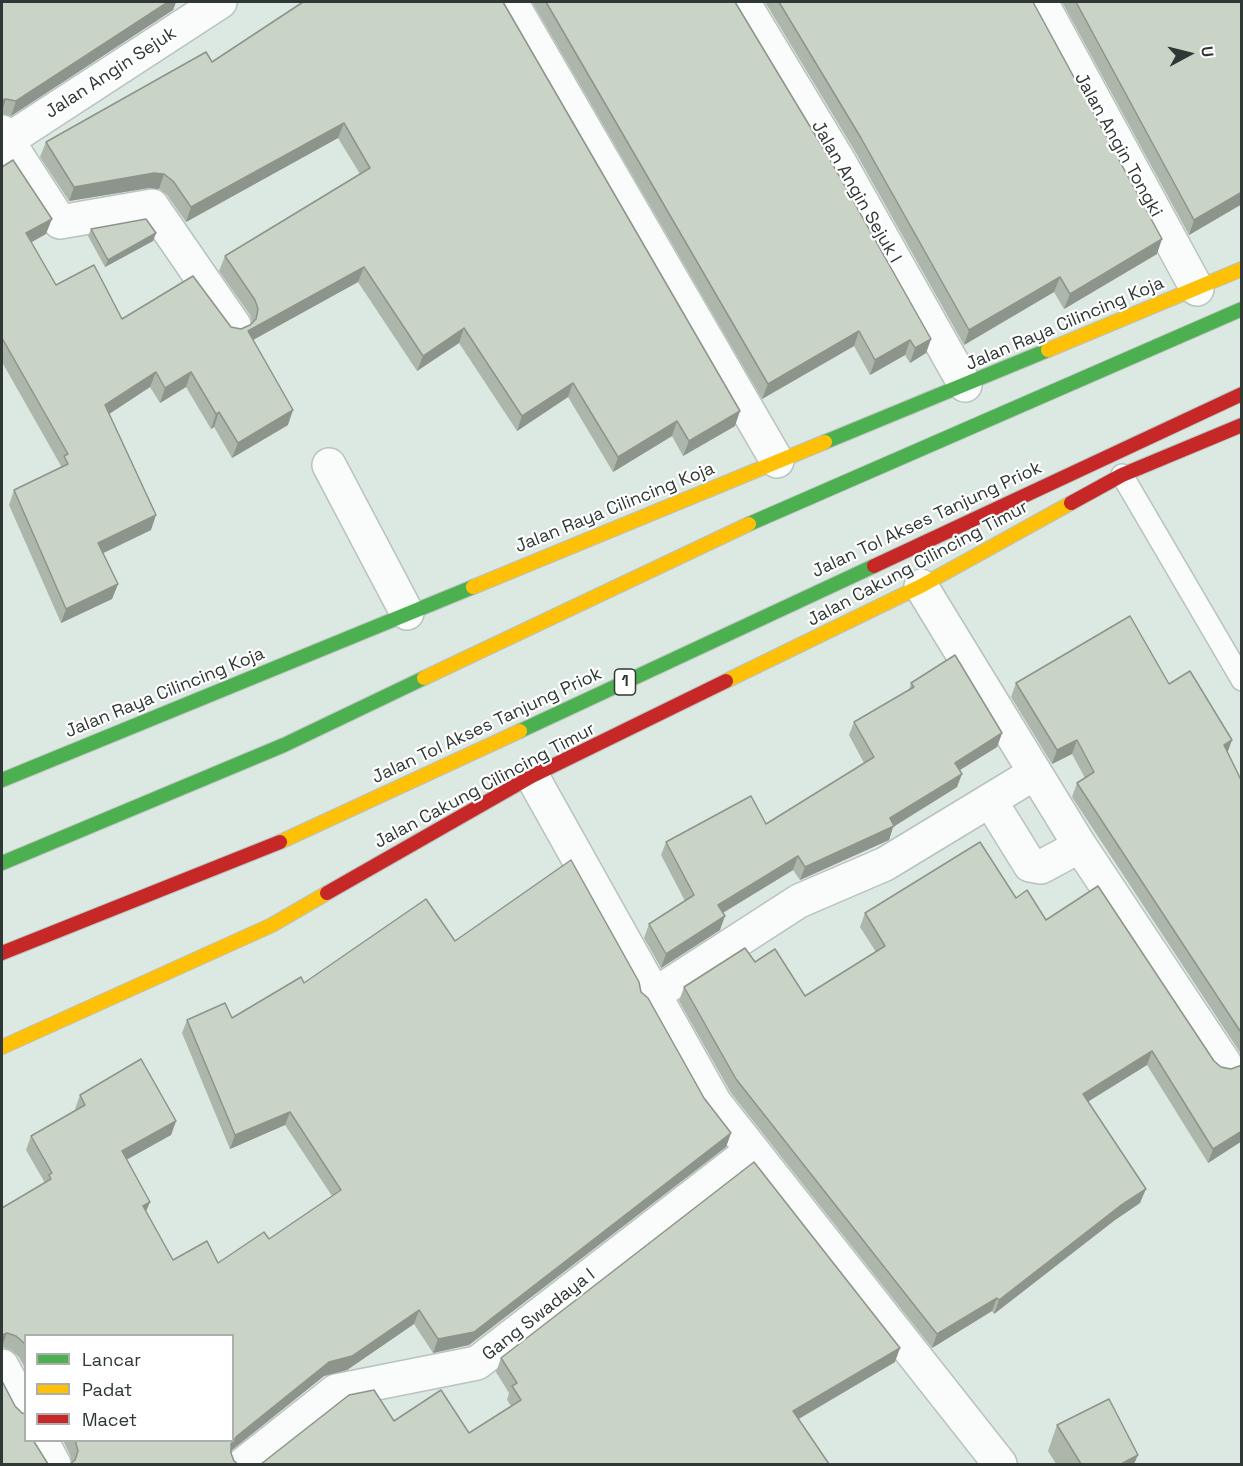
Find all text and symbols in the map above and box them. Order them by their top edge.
street label: Jalan Angin Sejuk [41,23,181,123]
north arrow [1159,24,1219,84]
text: U [1196,45,1218,58]
street label: Jalan Angin Tongki [1069,69,1167,221]
street label: Jalan Angin Sejuk I [806,117,906,267]
street label: Jalan Raya Cilincing Koja [963,272,1167,376]
street label: Jalan Tol Akses Tanjung Priok [809,457,1045,583]
street label: Jalan Raya Cilincing Koja [512,458,718,558]
street label: Jalan Cakung Cilincing Timur [804,496,1032,632]
street label: Jalan Raya Cilincing Koja [62,643,268,743]
street label: Jalan Tol Akses Tanjung Priok [369,663,605,789]
road number: 1 [614,669,636,695]
street label: Jalan Cakung Cilincing Timur [371,718,599,854]
street label: Gang Swadaya I [478,1264,600,1366]
legend [24,1334,234,1442]
text: Lancar [82,1348,141,1371]
text: Padat [82,1378,132,1401]
text: Macet [82,1408,137,1431]

